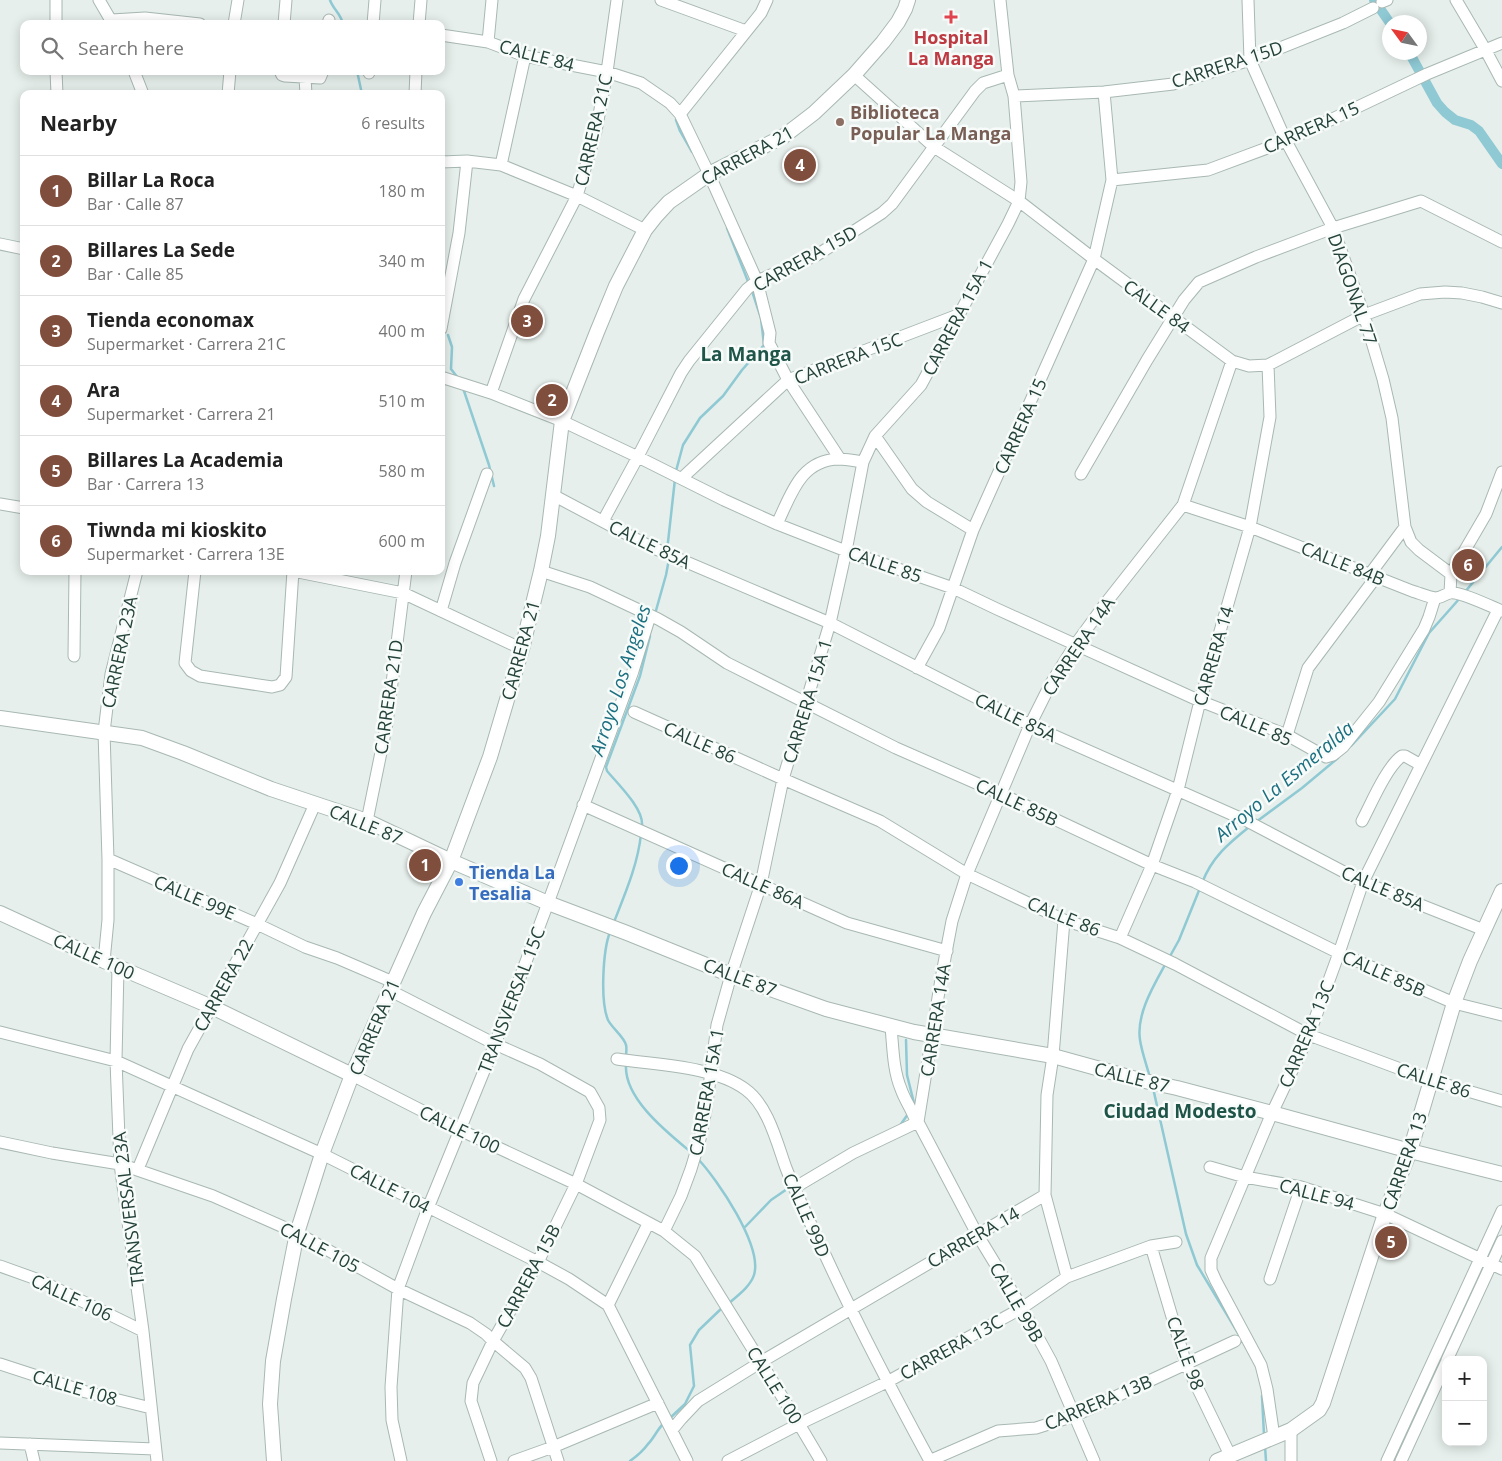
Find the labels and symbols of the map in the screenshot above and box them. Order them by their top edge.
marker: Hospital La Manga [944,10,958,24]
north arrow [1382,15,1427,60]
place label: Hospital La Manga [908,25,994,70]
street label: CALLE 84 [497,33,577,77]
street label: CARRERA 15D [1168,35,1286,93]
street label: CARRERA 21C [568,72,618,188]
street label: CARRERA 15 [1259,95,1363,159]
place label: Biblioteca Popular La Manga [850,100,1011,145]
marker: Biblioteca Popular La Manga [834,116,846,128]
street label: CARRERA 21 [696,120,798,190]
pin: 4 [784,146,816,184]
street label: CARRERA 15D [749,219,861,297]
street label: DIAGONAL 77 [1323,230,1383,348]
street label: CARRERA 15A 1 [916,254,998,380]
street label: CALLE 84 [1119,274,1195,338]
pin: 3 [511,302,543,340]
street label: CARRERA 15C [790,326,906,390]
district label: La Manga [700,341,792,367]
street label: CARRERA 15 [988,374,1052,478]
pin: 2 [536,381,568,419]
street label: CALLE 85A [605,514,695,574]
street label: CALLE 84B [1298,535,1388,591]
street label: CALLE 85 [845,540,925,588]
pin: 6 [1452,546,1484,584]
street label: CARRERA 14A [1036,591,1120,700]
street label: CARRERA 23A [95,593,143,710]
street label: CARRERA 21 [495,597,545,703]
water label: Arroyo Los Angeles [583,601,657,761]
street label: CARRERA 14 [1187,603,1239,709]
street label: CARRERA 15A 1 [777,636,837,766]
street label: CARRERA 21D [368,638,408,756]
street label: CALLE 85A [971,687,1061,747]
street label: CALLE 85 [1216,699,1296,751]
street label: CALLE 86 [660,715,740,769]
water label: Arroyo La Esmeralda [1207,715,1359,848]
street label: CALLE 85B [972,772,1062,832]
street label: CALLE 87 [326,798,406,850]
pin: 1 [409,846,441,884]
your location [666,853,692,879]
street label: CALLE 86A [718,856,809,914]
place label: Tienda La Tesalia [469,860,555,905]
street label: CALLE 85A [1338,860,1429,917]
street label: CALLE 99E [150,869,240,925]
marker: Tienda La Tesalia [453,876,465,888]
street label: CALLE 86 [1024,890,1104,942]
street label: TRANSVERSAL 15C [472,923,550,1077]
street label: CALLE 100 [49,927,139,985]
street label: CARRERA 22 [188,934,258,1036]
street label: CALLE 85B [1339,944,1429,1002]
street label: CALLE 87 [700,952,780,1002]
street label: CARRERA 14A [914,961,956,1078]
street label: CARRERA 21 [343,975,405,1079]
street label: CARRERA 13C [1273,977,1339,1091]
street label: CARRERA 15A 1 [683,1026,729,1158]
street label: CALLE 87 [1092,1056,1172,1098]
street label: CALLE 86 [1394,1057,1474,1103]
district label: Ciudad Modesto [1103,1098,1257,1124]
street label: CALLE 100 [416,1099,504,1159]
street label: CARRERA 13 [1376,1109,1432,1213]
street label: TRANSVERSAL 23A [107,1130,149,1287]
street label: CALLE 104 [346,1158,434,1218]
street label: CALLE 99D [778,1169,836,1261]
street label: CALLE 94 [1277,1172,1357,1216]
street label: CARRERA 14 [923,1201,1023,1273]
street label: CALLE 105 [276,1216,364,1278]
street label: CARRERA 15B [491,1220,565,1332]
pin: 5 [1375,1223,1407,1261]
street label: CALLE 99B [985,1258,1049,1346]
street label: CALLE 106 [27,1268,117,1326]
street label: CARRERA 13C [895,1309,1007,1385]
street label: CALLE 98 [1162,1313,1210,1393]
street label: CALLE 100 [742,1342,808,1428]
street label: CALLE 108 [30,1363,120,1411]
street label: CARRERA 13B [1041,1369,1155,1435]

